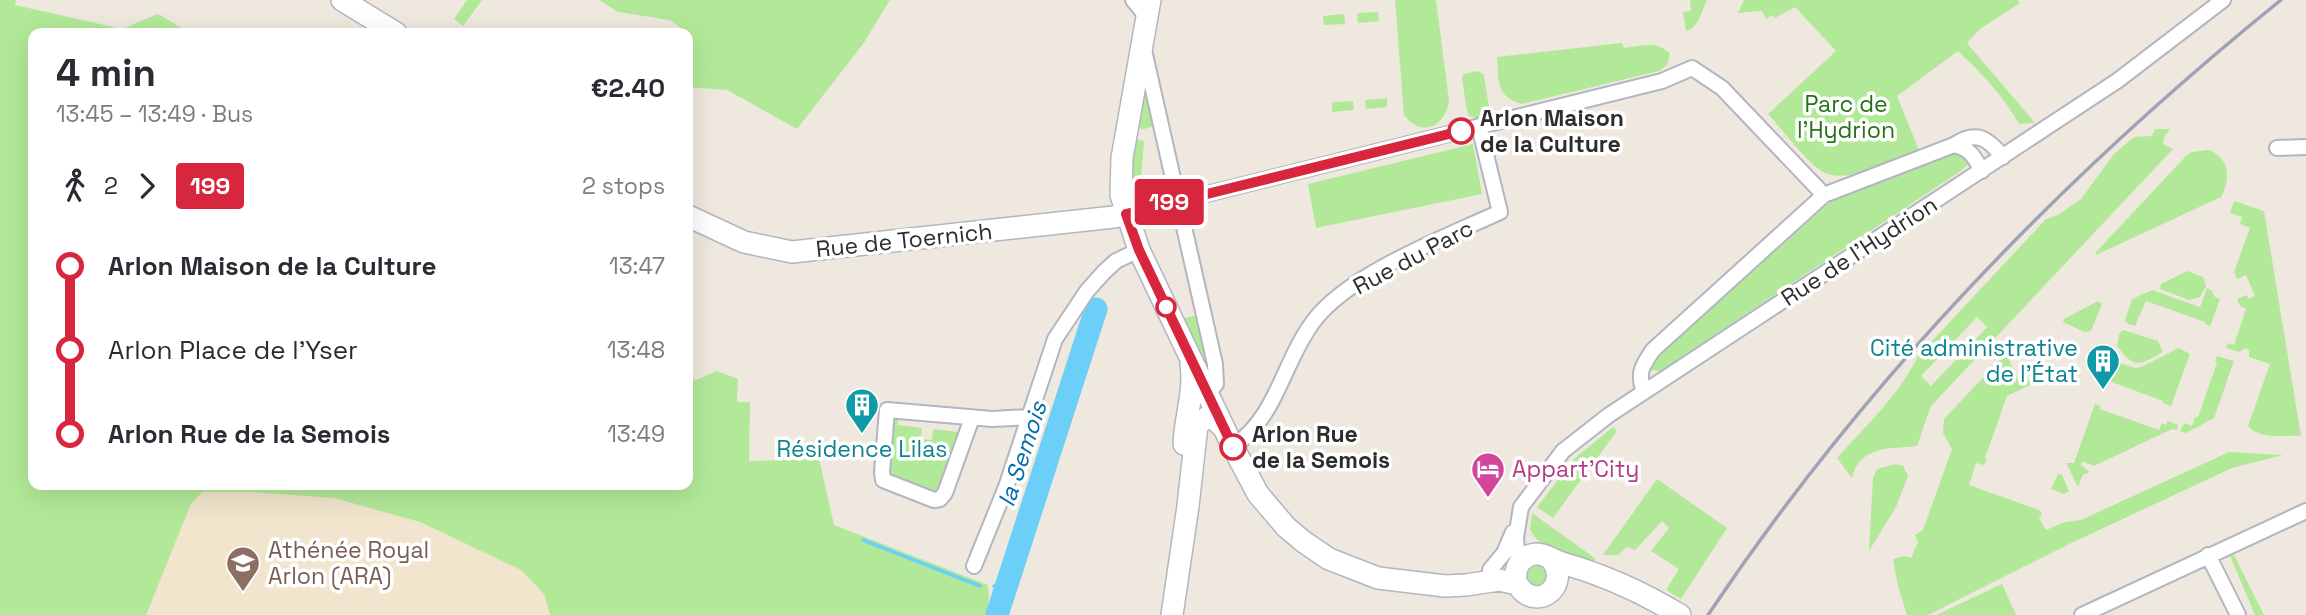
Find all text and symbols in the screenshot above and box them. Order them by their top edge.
text: 4 min [56,49,156,97]
text: €2.40 [591,71,665,105]
park label: Parc de l'Hydrion [1797,89,1895,145]
text: 13:45 – 13:49 · Bus [56,99,253,129]
place label: Arlon Maison de la Culture [1480,103,1624,159]
marker: Arlon Maison de la Culture [1448,118,1474,144]
icon: walk [56,167,94,205]
icon: forward [128,167,166,205]
text: 199 [190,170,230,201]
text: 2 [104,171,118,201]
text: 2 stops [582,171,665,201]
line badge: 199 [1129,179,1209,225]
text: 199 [1149,186,1189,217]
street label: Rue de l'Hydrion [1775,189,1943,313]
street label: Rue du Parc [1348,213,1478,301]
street label: Rue de Toernich [814,216,994,264]
text: Arlon Maison de la Culture [108,249,436,283]
text: 13:47 [609,251,665,281]
unlabelled marker [1156,297,1176,317]
text: Arlon Place de l'Yser [108,333,358,367]
place label: Cité administrative de l'État [1870,333,2078,389]
text: 13:48 [607,335,665,365]
building icon: Cité administrative de l'État [2084,342,2122,391]
building icon: Résidence Lilas [843,386,881,435]
water label: la Semois [990,396,1054,511]
text: Arlon Rue de la Semois [108,417,390,451]
text: 13:49 [607,419,665,449]
place label: Arlon Rue de la Semois [1252,419,1390,475]
place label: Résidence Lilas [777,434,947,464]
marker: Arlon Rue de la Semois [1220,434,1246,460]
hotel icon: Appart'City [1469,450,1507,499]
place label: Appart'City [1512,454,1639,484]
place label: Athénée Royal Arlon (ARA) [268,535,429,591]
school or university icon: Athénée Royal Arlon (ARA) [224,544,262,593]

